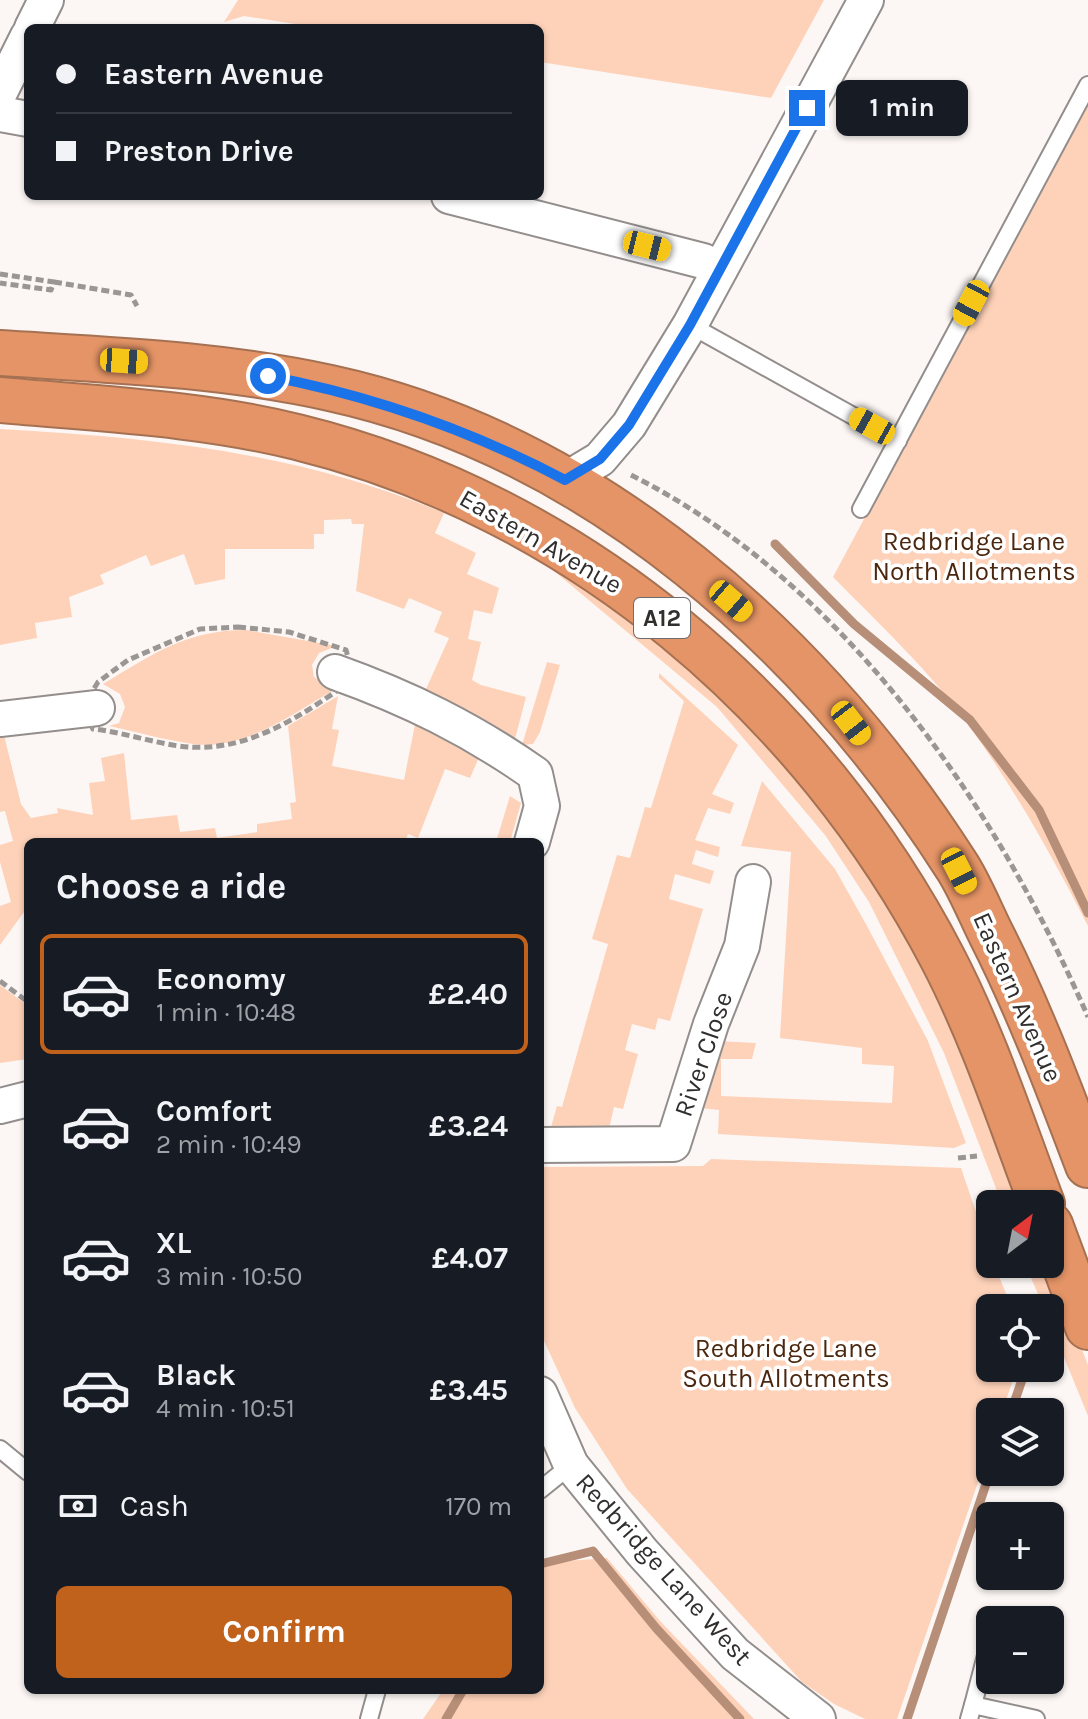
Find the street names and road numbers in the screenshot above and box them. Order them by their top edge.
street label: Eastern Avenue [454,482,628,600]
road number: A12 [634,598,690,638]
street label: Eastern Avenue [966,908,1069,1087]
street label: River Close [668,988,739,1121]
street label: Redbridge Lane West [569,1467,758,1672]

